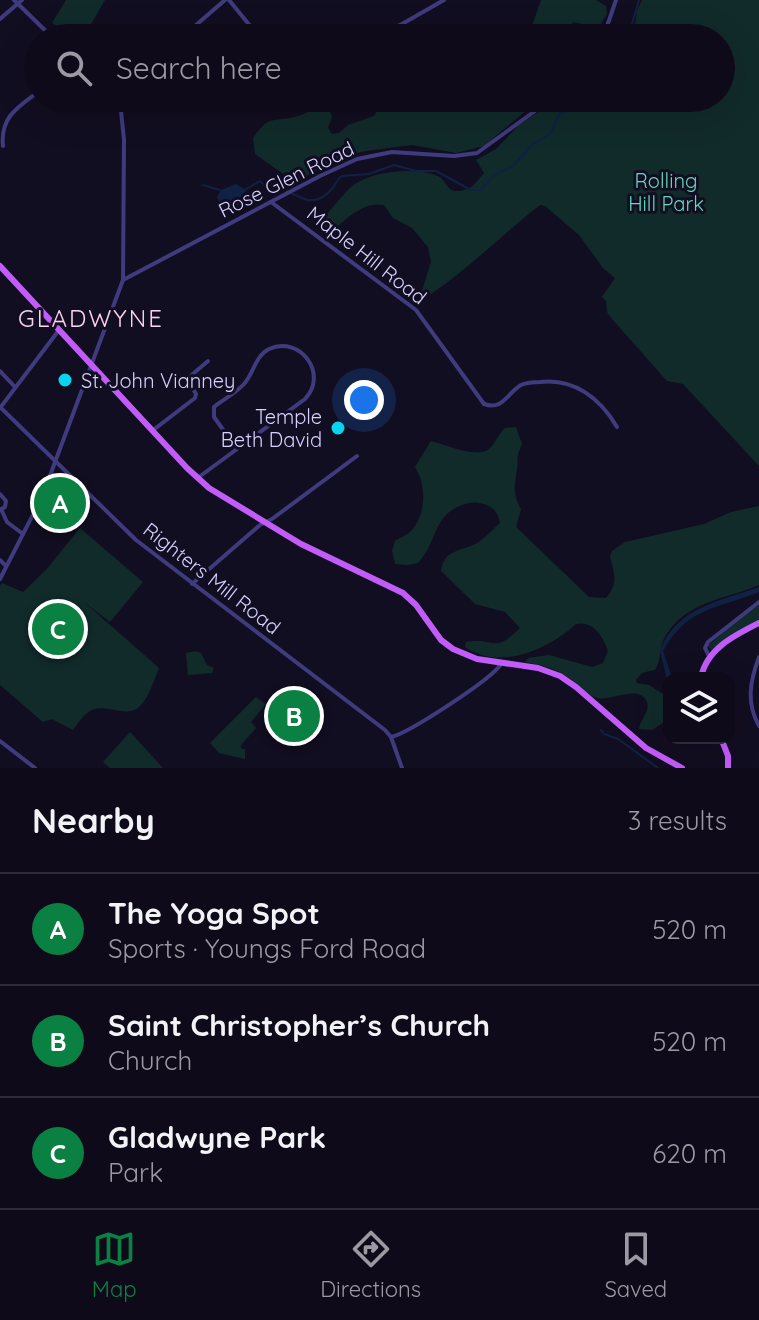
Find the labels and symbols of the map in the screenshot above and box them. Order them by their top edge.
street label: Rose Glen Road [214,135,358,223]
park label: Rolling Hill Park [628,168,704,216]
street label: Maple Hill Road [302,201,432,309]
district label: GLADWYNE [18,303,164,333]
place label: St. John Vianney [81,368,235,393]
marker: St. John Vianney [56,371,74,389]
your location [344,380,384,420]
place label: Temple Beth David [221,404,322,452]
marker: Temple Beth David [329,419,347,437]
pin: A [34,473,86,533]
street label: Righters Mill Road [138,517,286,639]
pin: C [32,599,84,659]
pin: B [268,686,320,746]

